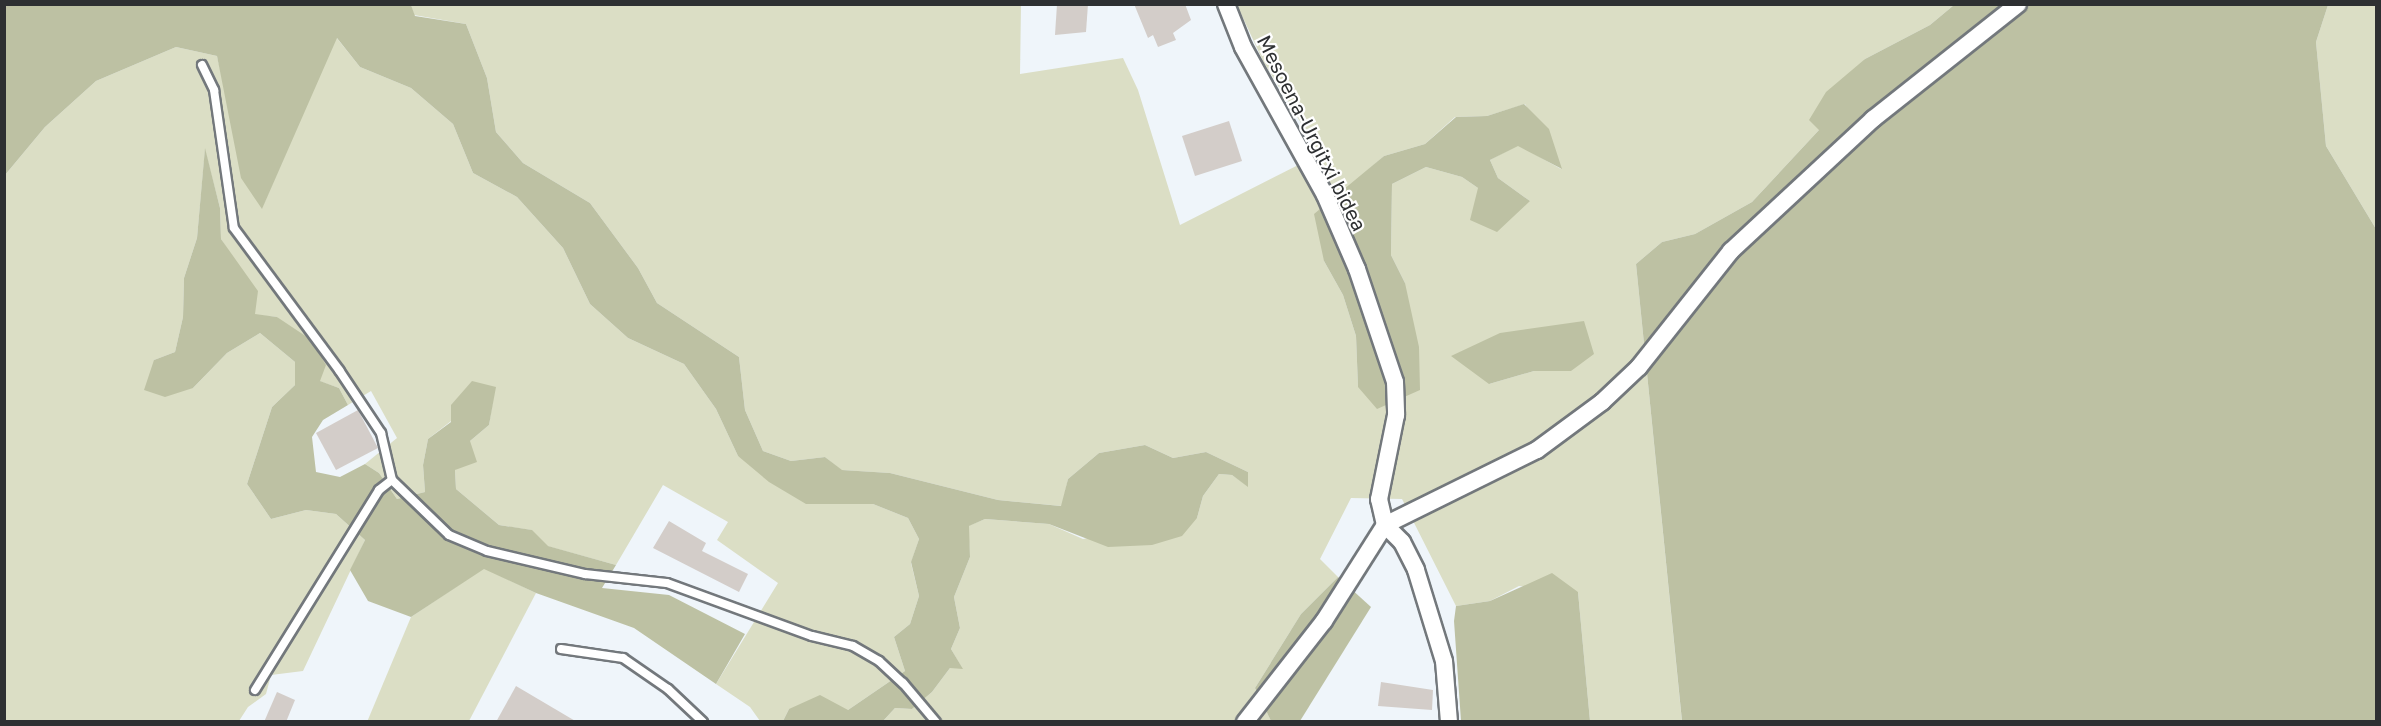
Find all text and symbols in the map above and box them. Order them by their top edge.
street label: Mesoena-Urgitxi bidea [1252,31,1372,235]

